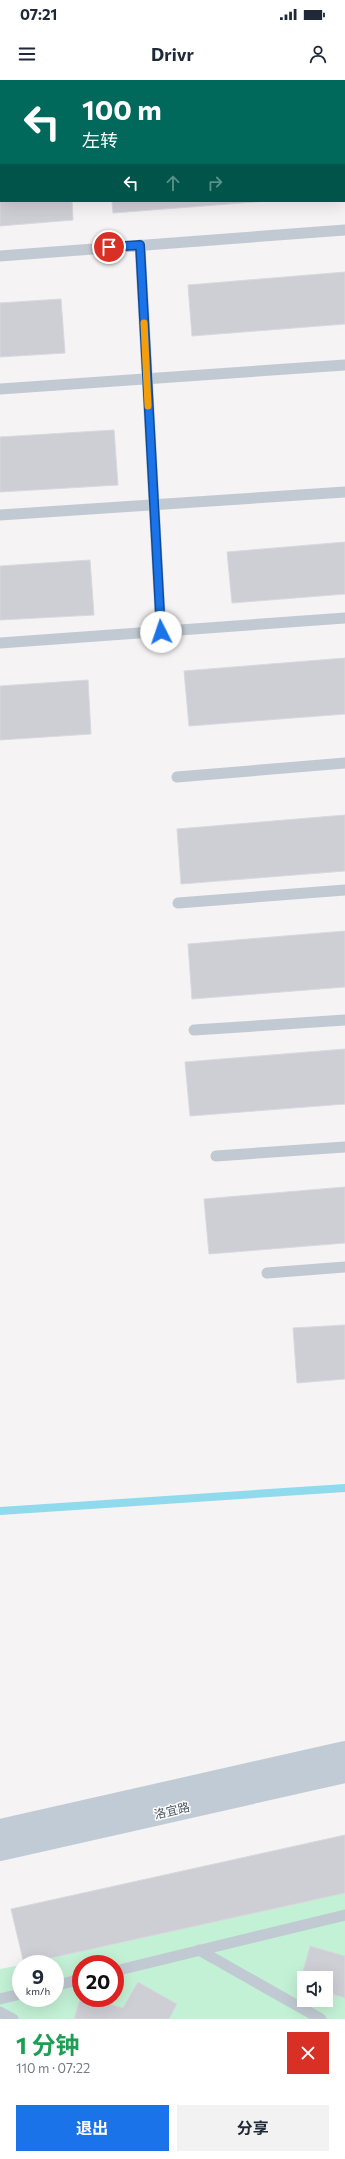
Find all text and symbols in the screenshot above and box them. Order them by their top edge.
text: 07:21 [20,5,57,23]
icon: menu [16,43,38,65]
text: Drivr [151,43,194,65]
icon: person [307,43,329,65]
text: 100 m [82,92,162,126]
icon: left [16,96,68,148]
text: 左转 [82,129,118,151]
icon: left [120,172,142,194]
icon: ahead [162,172,184,194]
icon: right [204,172,226,194]
pin [92,230,126,264]
icon: arrive [98,236,120,258]
position arrow [140,611,182,653]
street label: 洛宜路 [153,1799,191,1821]
speed limit sign: 20 [72,1955,124,2007]
text: 9 [32,1964,44,1988]
map controls [297,1971,333,2007]
button: sound [297,1971,333,2007]
text: km/h [26,1985,50,1997]
text: 1 分钟 [16,2030,79,2059]
button: close [287,2032,329,2074]
text: 110 m · 07:22 [16,2060,90,2076]
button: 退出 [16,2105,169,2151]
button: 分享 [177,2105,329,2151]

